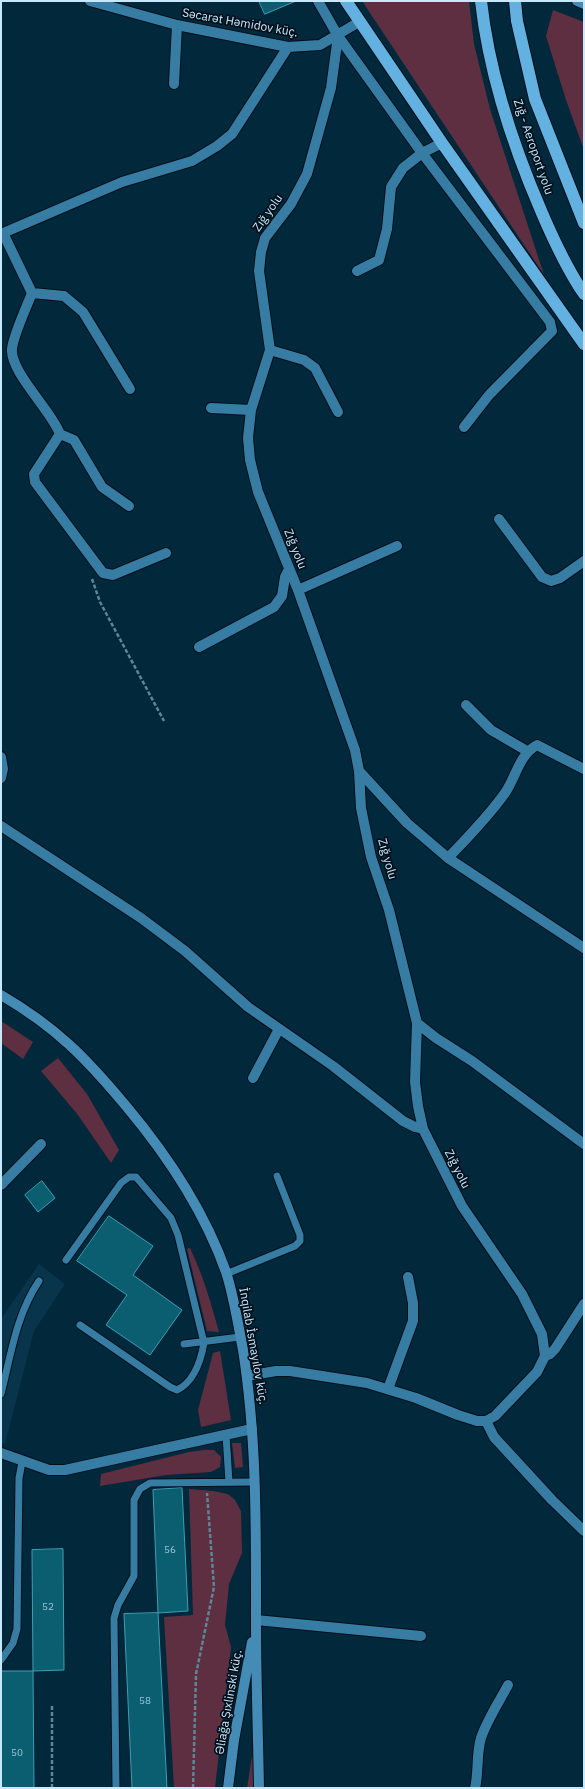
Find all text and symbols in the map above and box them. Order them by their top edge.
street label: Səcarət Həmidov küç. [181,6,299,40]
street label: Zığ - Aeroport yolu [510,97,556,197]
street label: Zığ yolu [250,192,286,234]
street label: Zığ yolu [280,527,310,571]
street label: Zığ yolu [374,837,400,881]
street label: Zığ yolu [441,1147,473,1191]
street label: İnqilab İsmayılov küç. [236,1286,270,1406]
house number: 56 [164,1544,176,1556]
house number: 52 [42,1601,54,1613]
street label: Əliağa Şıxlinski küç. [213,1648,245,1756]
house number: 58 [139,1695,151,1707]
house number: 50 [11,1747,23,1759]

